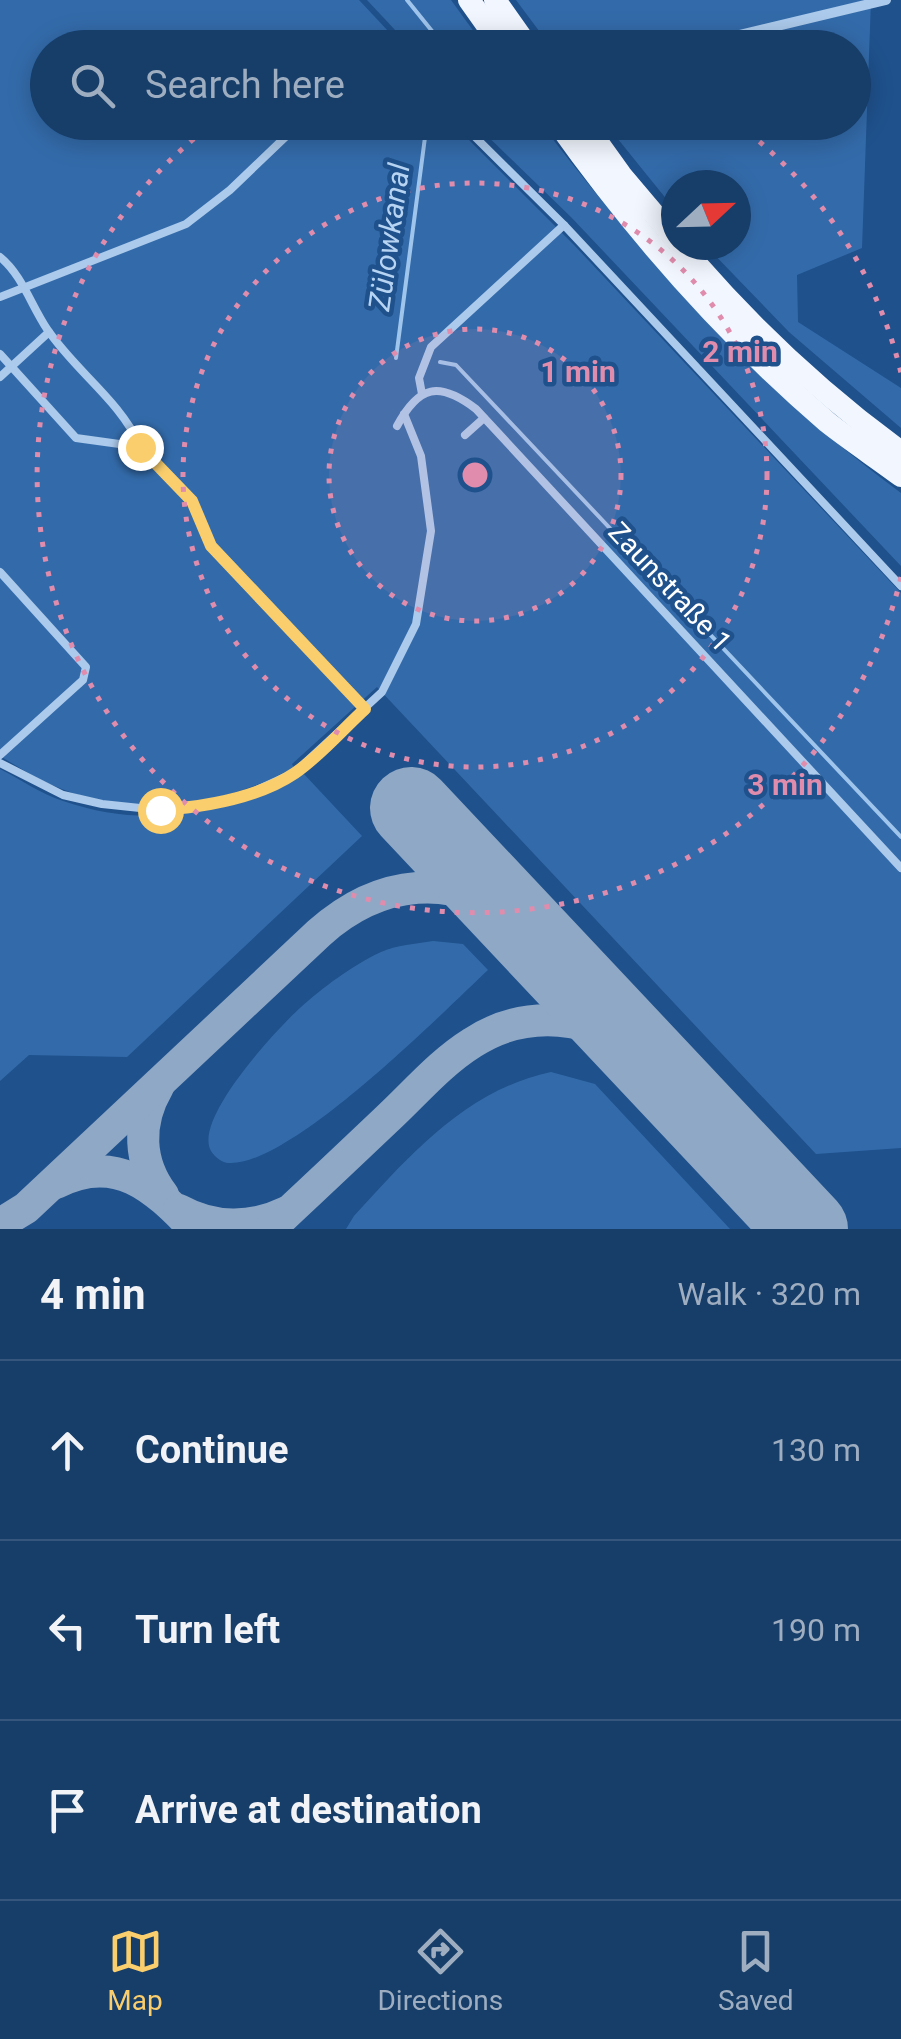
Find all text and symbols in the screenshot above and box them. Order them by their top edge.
search box [30,30,871,140]
icon: search [65,58,120,113]
text: Search here [145,63,345,107]
water label: Zülowkanal [361,160,417,314]
north arrow [661,170,751,260]
text: 2 min [702,334,778,369]
text: 1 min [540,354,616,389]
route end [118,425,164,471]
centre of rings [457,457,493,493]
street label: Zaunstraße 1 [602,515,738,659]
text: 3 min [747,767,823,802]
route start [138,788,184,834]
text: 4 min [40,1270,146,1319]
text: Walk · 320 m [678,1275,861,1313]
icon: ahead [40,1423,95,1478]
text: Continue [135,1428,289,1472]
text: 130 m [771,1431,861,1469]
icon: left [40,1603,95,1658]
text: Turn left [135,1608,280,1652]
text: 190 m [771,1611,861,1649]
icon: arrive [40,1783,95,1838]
text: Arrive at destination [135,1788,482,1832]
tab: Map [107,1924,163,2017]
tab: Directions [377,1924,503,2017]
tab: Saved [718,1924,794,2017]

